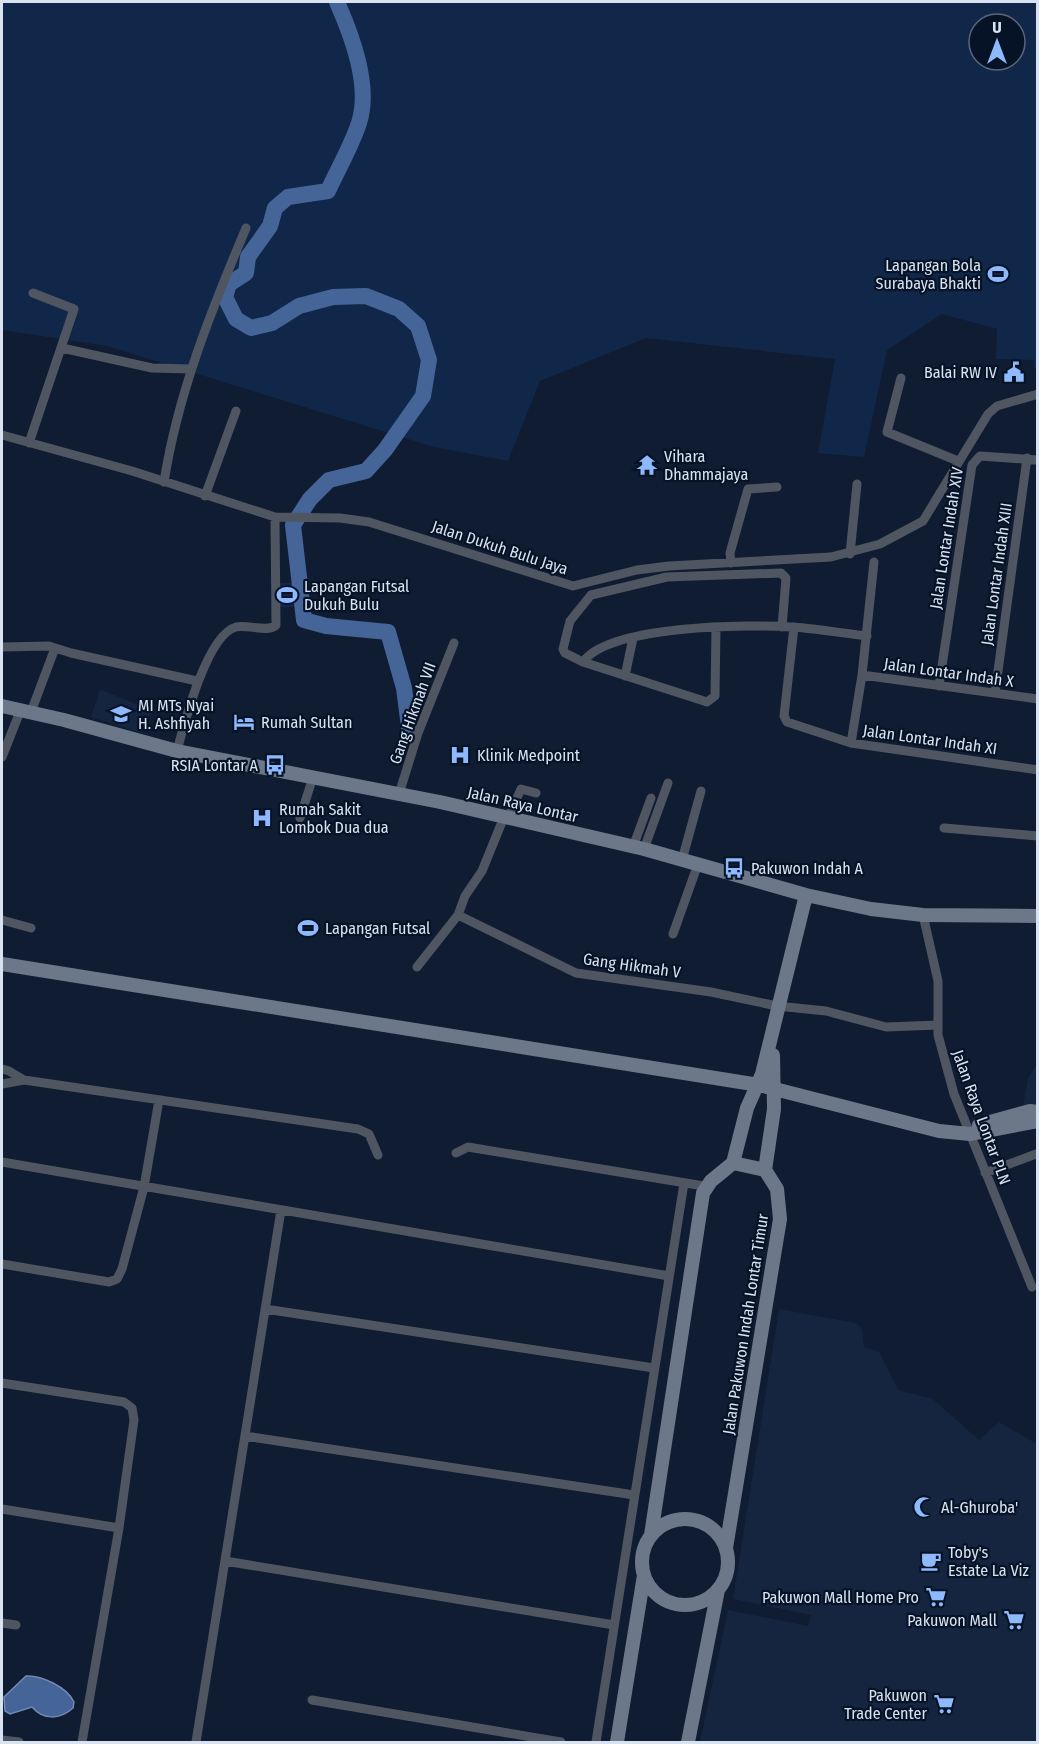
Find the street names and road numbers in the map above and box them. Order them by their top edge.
street label: Jalan Lontar Indah XIV [926,465,967,610]
street label: Jalan Lontar Indah XIII [977,502,1016,647]
street label: Jalan Dukuh Bulu Jaya [429,517,570,578]
street label: Jalan Lontar Indah X [883,654,1015,691]
street label: Gang Hikmah VII [385,660,440,767]
street label: Jalan Lontar Indah XI [862,721,998,758]
street label: Jalan Raya Lontar [466,783,580,827]
street label: Gang Hikmah V [582,949,683,982]
street label: Jalan Raya Lontar PLN [948,1047,1015,1187]
street label: Jalan Pakuwon Indah Lontar Timur [719,1212,772,1436]

